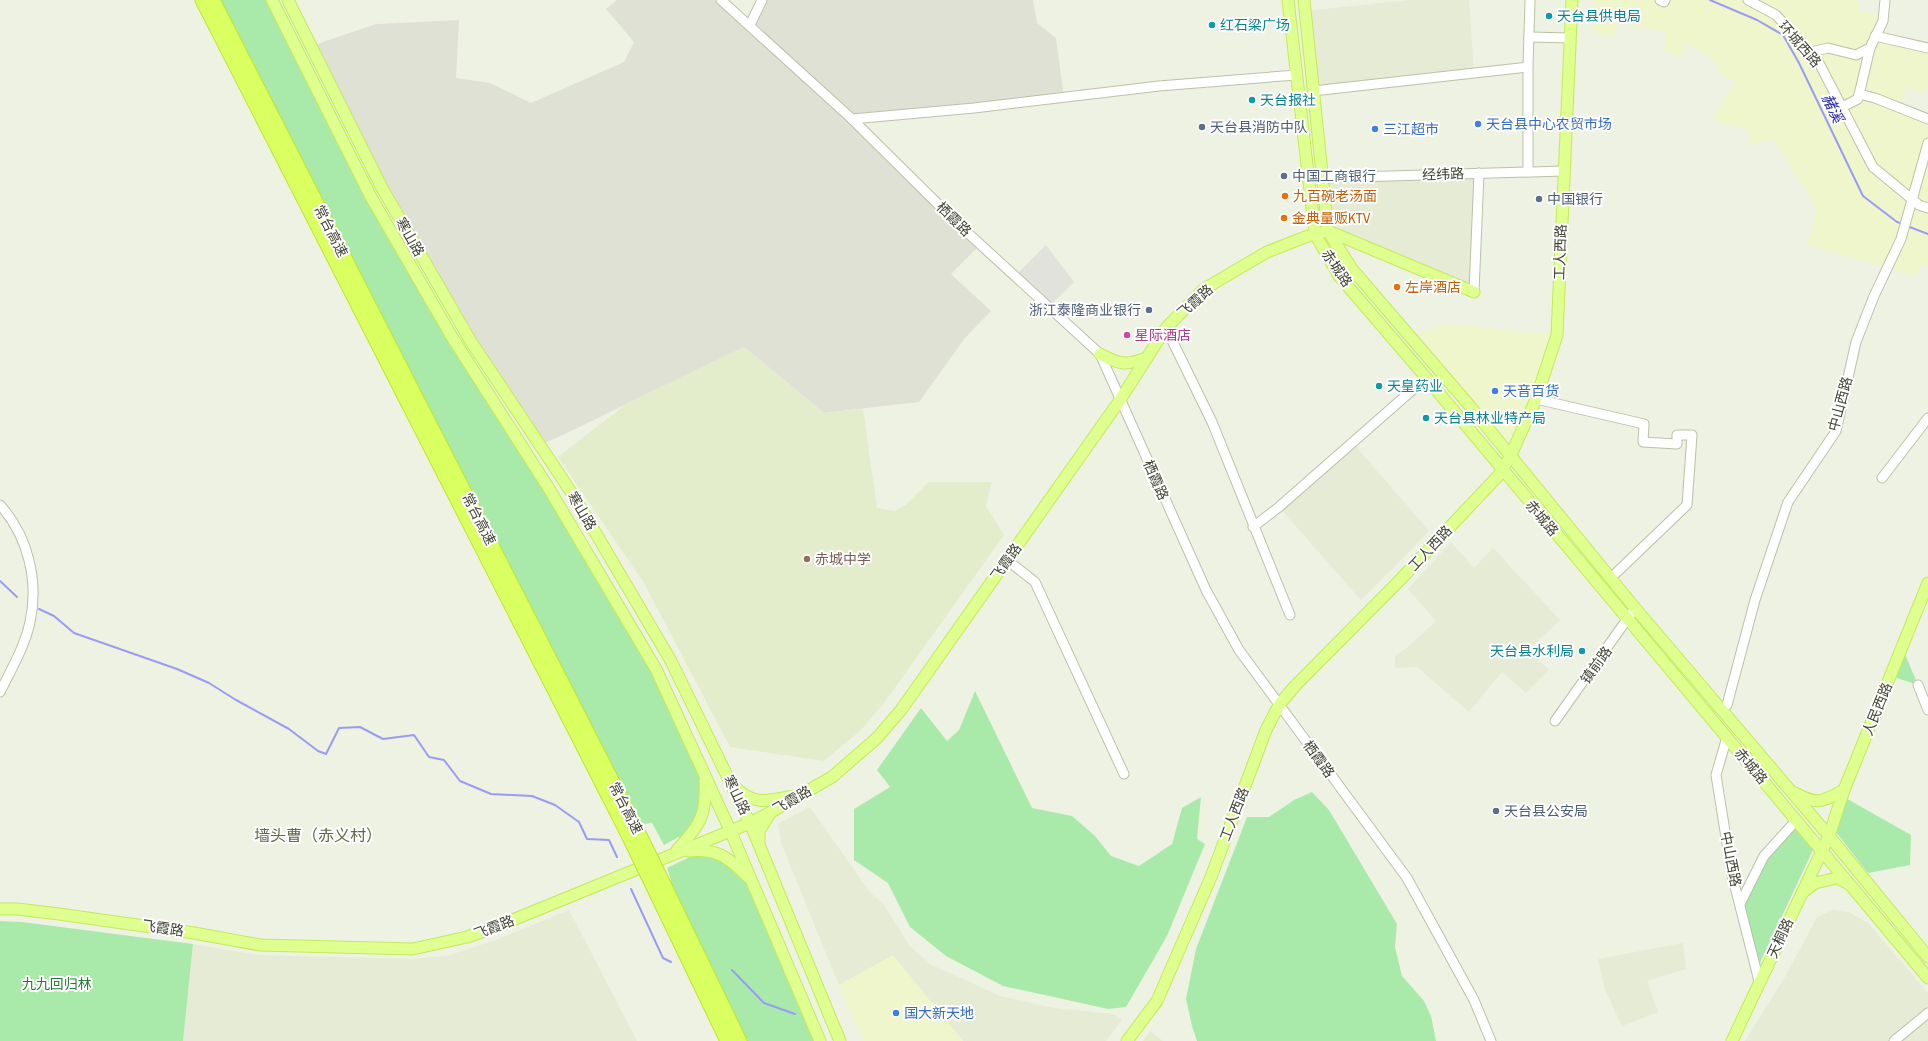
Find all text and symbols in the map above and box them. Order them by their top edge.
place label: 天台县供电局 [1557,7,1641,25]
marker: 天台县供电局 [1544,11,1554,21]
place label: 红石梁广场 [1220,16,1290,34]
street label: 环城西路 [1775,17,1825,71]
marker: 红石梁广场 [1207,20,1217,30]
water label: 赭溪 [1817,90,1850,128]
place label: 天台报社 [1260,91,1316,109]
marker: 天台报社 [1247,95,1257,105]
place label: 天台县中心农贸市场 [1486,115,1612,133]
place label: 天台县消防中队 [1210,118,1308,136]
marker: 天台县中心农贸市场 [1473,119,1483,129]
place label: 三江超市 [1383,120,1439,138]
marker: 天台县消防中队 [1197,122,1207,132]
marker: 三江超市 [1370,124,1380,134]
street label: 经纬路 [1422,164,1464,184]
place label: 中国工商银行 [1292,167,1376,185]
marker: 中国工商银行 [1279,171,1289,181]
place label: 九百碗老汤面 [1293,187,1377,205]
place label: 中国银行 [1547,190,1603,208]
marker: 九百碗老汤面 [1280,191,1290,201]
marker: 中国银行 [1534,194,1544,204]
street label: 栖霞路 [933,198,975,240]
street label: 常台高速 [310,202,352,260]
place label: 金典量贩KTV [1292,209,1371,227]
marker: 金典量贩KTV [1279,213,1289,223]
street label: 寒山路 [392,214,428,260]
street label: 工人西路 [1550,224,1570,280]
street label: 赤城路 [1318,246,1356,290]
place label: 左岸酒店 [1405,278,1461,296]
street label: 飞霞路 [1173,280,1217,322]
marker: 左岸酒店 [1392,282,1402,292]
place label: 浙江泰隆商业银行 [1029,301,1141,319]
marker: 浙江泰隆商业银行 [1144,305,1154,315]
place label: 星际酒店 [1135,326,1191,344]
marker: 星际酒店 [1122,330,1132,340]
street label: 中山西路 [1824,375,1856,433]
place label: 天皇药业 [1387,377,1443,395]
marker: 天皇药业 [1374,381,1384,391]
place label: 天音百货 [1503,382,1559,400]
marker: 天音百货 [1490,386,1500,396]
place label: 天台县林业特产局 [1434,409,1546,427]
marker: 天台县林业特产局 [1421,413,1431,423]
street label: 栖霞路 [1139,457,1173,503]
street label: 寒山路 [563,488,601,534]
street label: 常台高速 [458,490,500,548]
street label: 赤城路 [1522,496,1562,540]
street label: 工人西路 [1404,521,1456,575]
street label: 飞霞路 [987,540,1025,584]
place label: 赤城中学 [815,550,871,568]
marker: 赤城中学 [802,554,812,564]
place label: 天台县水利局 [1490,642,1574,660]
street label: 镇前路 [1576,643,1616,687]
marker: 天台县水利局 [1577,646,1587,656]
street label: 人民西路 [1858,680,1896,738]
street label: 栖霞路 [1299,737,1339,781]
street label: 赤城路 [1731,744,1771,788]
street label: 寒山路 [720,772,754,818]
street label: 常台高速 [605,779,647,837]
street label: 飞霞路 [769,782,815,818]
street label: 工人西路 [1216,785,1252,843]
place label: 天台县公安局 [1504,802,1588,820]
marker: 天台县公安局 [1491,806,1501,816]
district label: 墙头曹（赤义村） [254,824,382,846]
street label: 中山西路 [1717,830,1745,888]
street label: 飞霞路 [471,911,517,943]
street label: 天桐路 [1763,915,1797,961]
street label: 飞霞路 [141,916,185,940]
park label: 九九回归林 [22,975,92,993]
place label: 国大新天地 [904,1004,974,1022]
marker: 国大新天地 [891,1008,901,1018]

